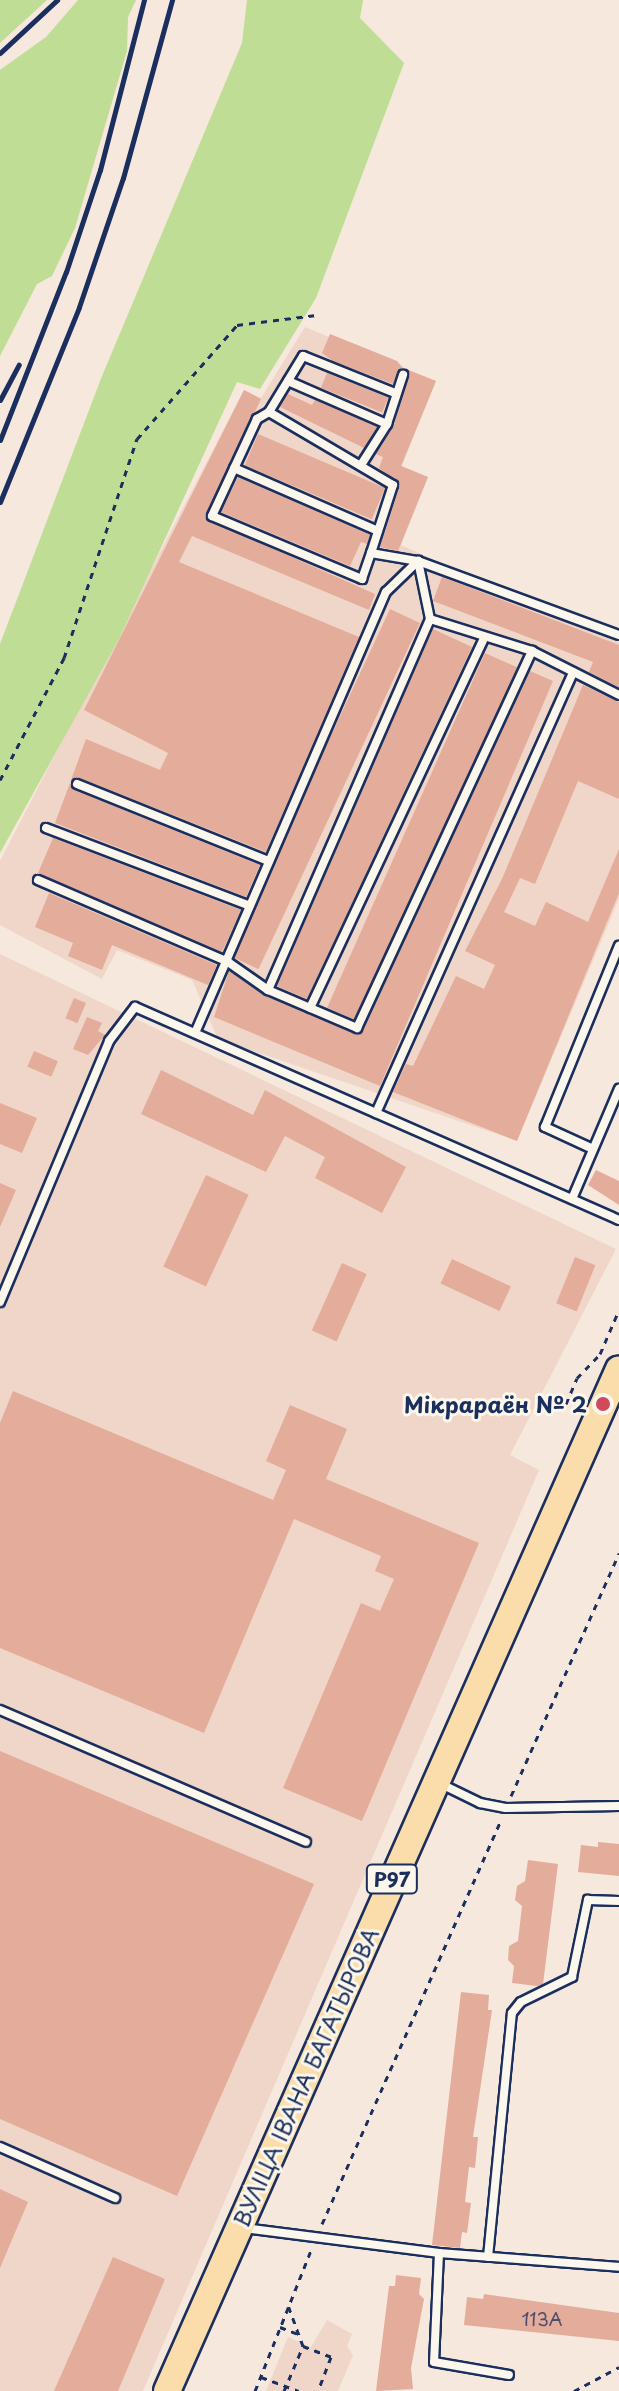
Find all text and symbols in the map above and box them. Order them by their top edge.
place label: Мікрараён № 2 [404,1391,587,1417]
marker: Мікрараён № 2 [594,1395,612,1413]
road number: Р97 [364,1863,420,1895]
street label: ВУЛІЦА ІВАНА БАГАТЫРОВА [227,1924,383,2230]
house number: 113А [521,2308,563,2330]

